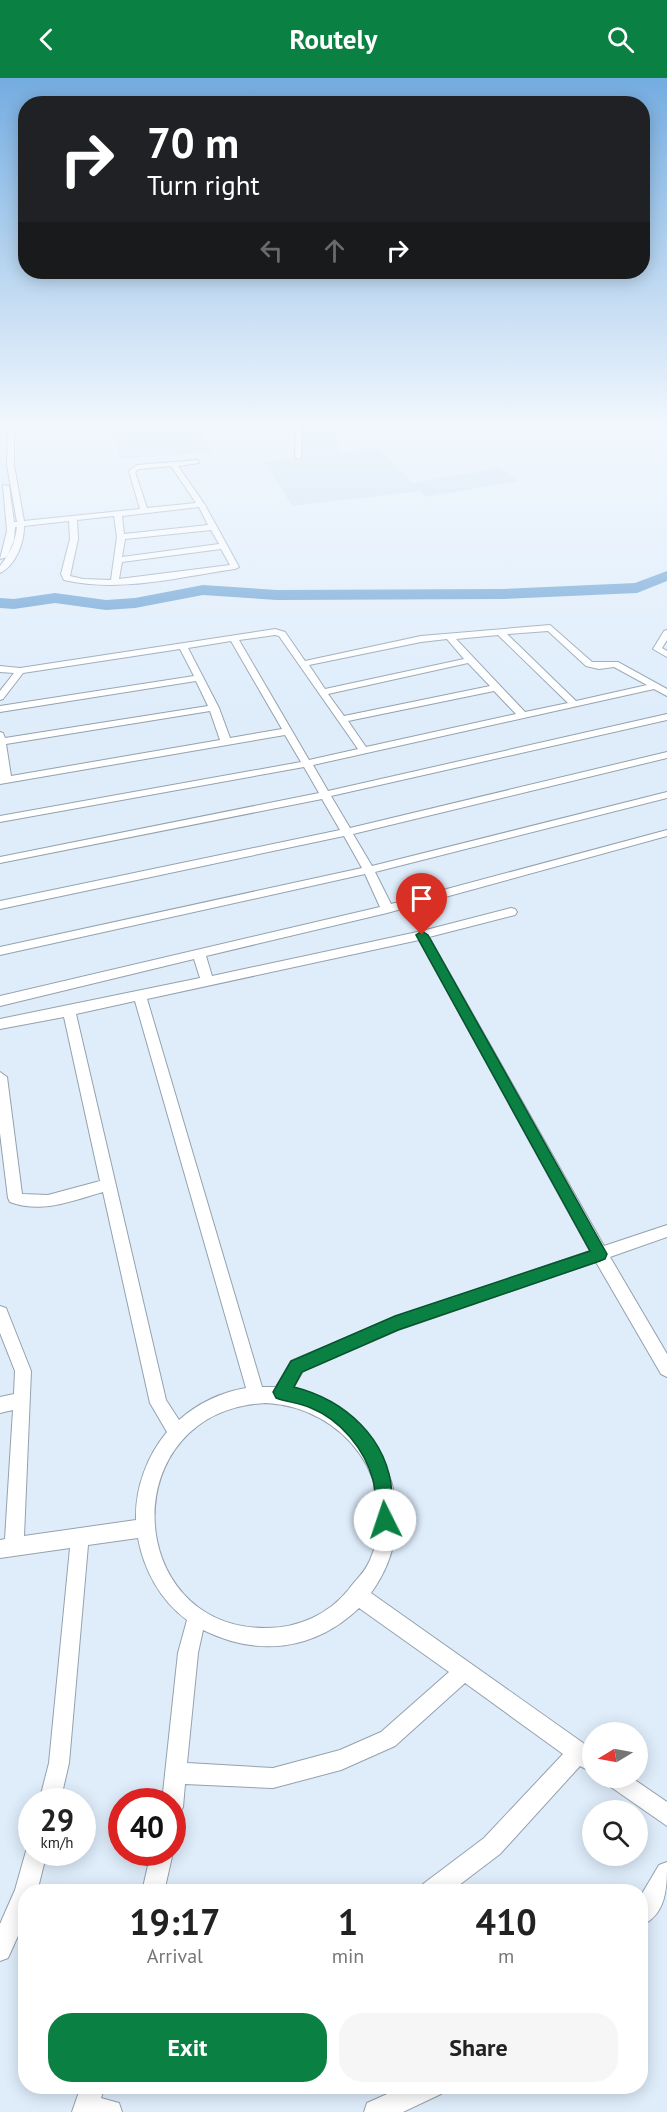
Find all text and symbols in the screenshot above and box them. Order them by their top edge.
text: Routely [290,22,377,56]
icon: back [30,23,63,56]
icon: search [604,23,637,56]
text: 70 m [147,115,239,170]
icon: right [48,120,126,198]
text: Turn right [147,168,260,202]
icon: left [255,234,288,267]
icon: ahead [318,234,351,267]
icon: right [381,234,414,267]
pin [396,873,447,935]
icon: arrive [405,882,438,915]
position arrow [353,1488,417,1552]
north arrow [582,1722,648,1788]
map controls [582,1722,648,1866]
speed limit sign: 40 [108,1788,186,1866]
text: 29 [40,1800,74,1839]
button: search [582,1800,648,1866]
text: km/h [41,1833,73,1852]
text: 19:17 [129,1898,221,1945]
text: 1 [338,1898,358,1945]
text: 410 [476,1898,537,1945]
text: Arrival [147,1943,203,1969]
text: min [332,1943,364,1969]
text: m [498,1943,514,1969]
button: Exit [48,2013,327,2082]
button: Share [339,2013,618,2082]

